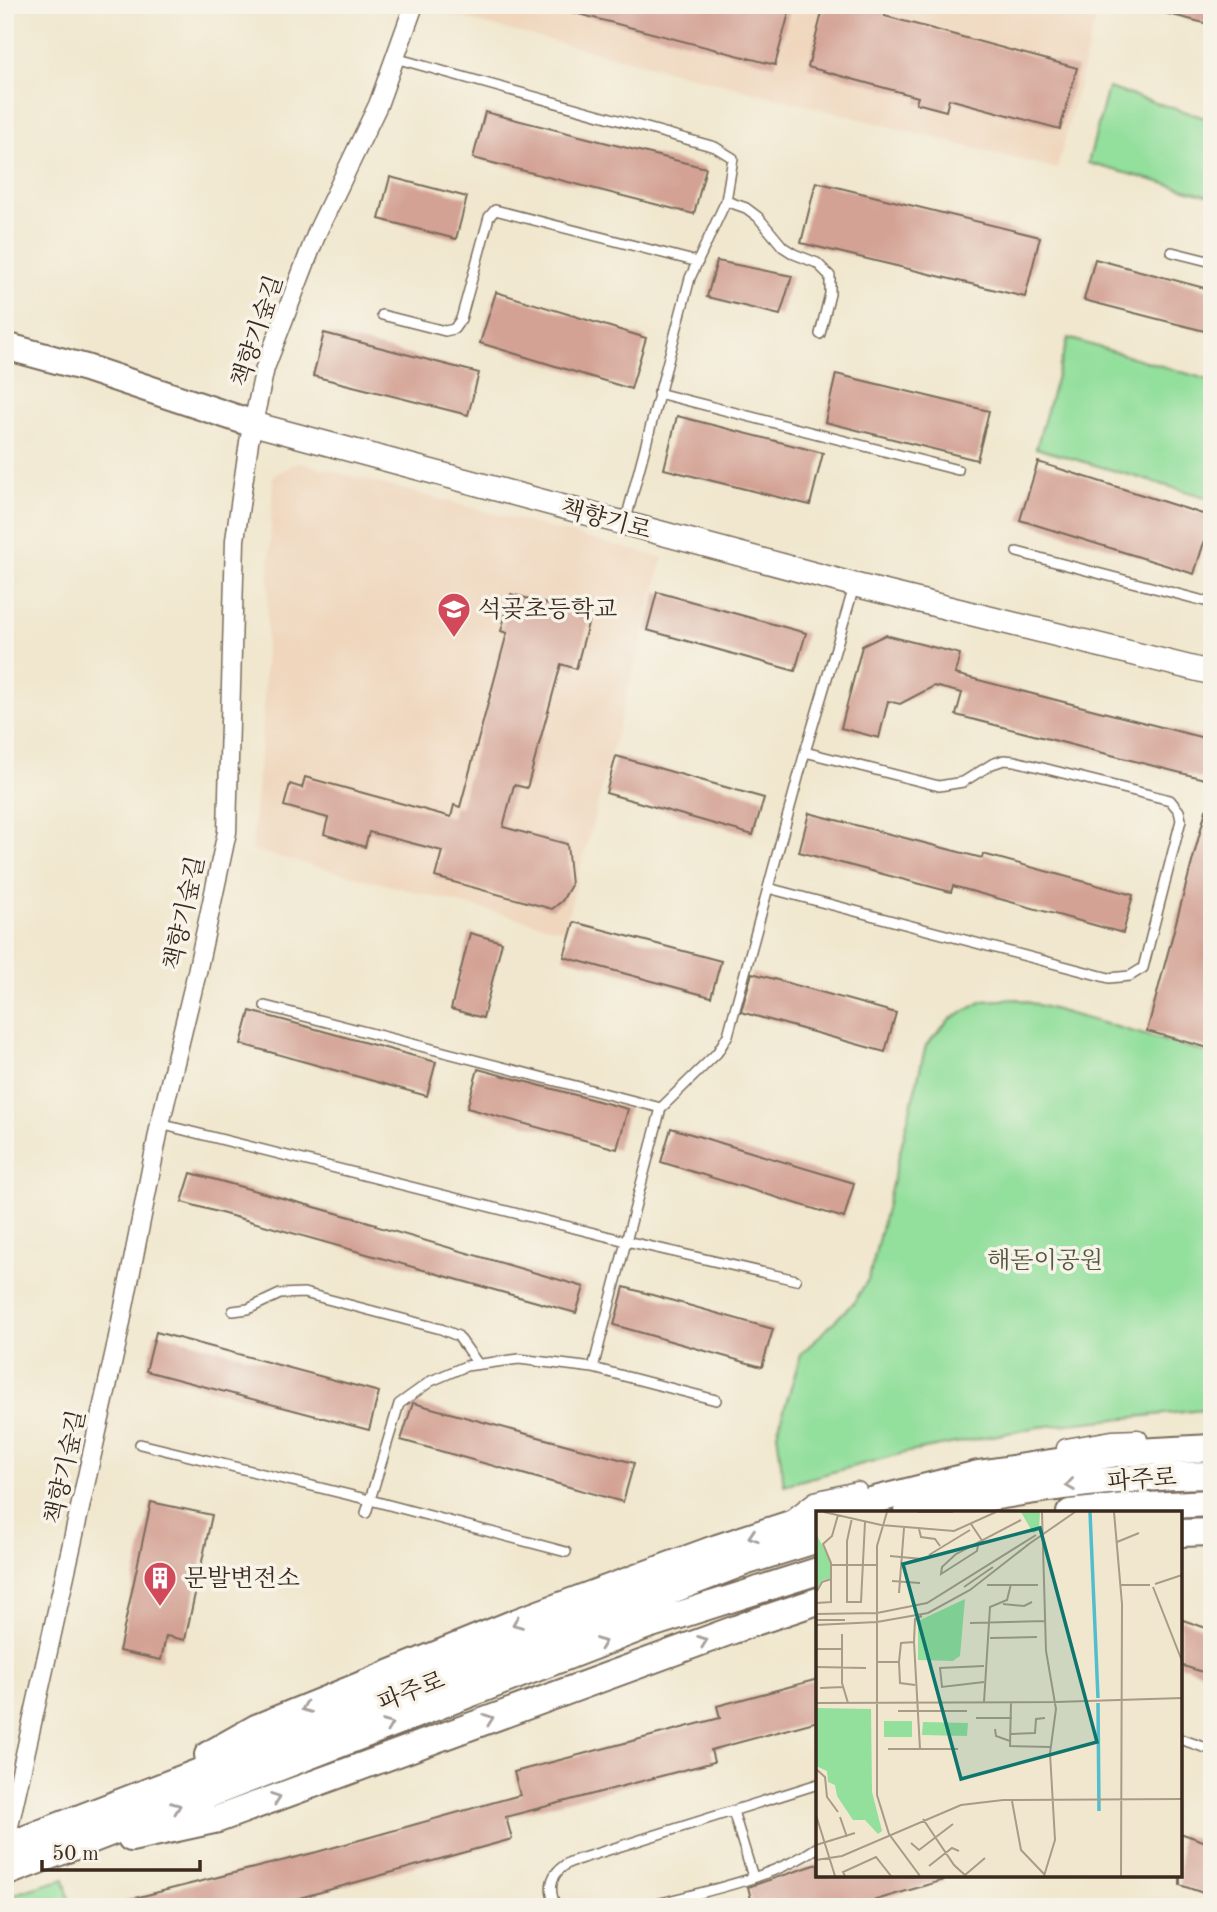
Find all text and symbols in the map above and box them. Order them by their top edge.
street label: 책향기숲길 [227,272,288,390]
street label: 책향기로 [558,494,654,545]
school or university icon: 석곶초등학교 [435,590,473,639]
place label: 석곶초등학교 [478,597,617,623]
street label: 책향기숲길 [159,854,210,973]
park label: 해돋이공원 [987,1248,1103,1274]
street label: 책향기숲길 [40,1408,91,1527]
street label: 파주로 [1106,1465,1178,1495]
one-way arrow [1065,1477,1076,1492]
inset map [816,1511,1182,1877]
one-way arrow [747,1528,760,1542]
building icon: 문발변전소 [141,1559,179,1608]
place label: 문발변전소 [184,1565,300,1592]
one-way arrow [511,1614,523,1628]
one-way arrow [696,1635,708,1649]
one-way arrow [594,1637,606,1651]
street label: 파주로 [374,1667,448,1717]
one-way arrow [300,1700,313,1714]
one-way arrow [483,1714,495,1728]
one-way arrow [382,1719,394,1733]
one-way arrow [269,1792,281,1806]
one-way arrow [170,1801,182,1815]
scale bar [42,1828,200,1872]
text: 50 m [52,1844,99,1865]

